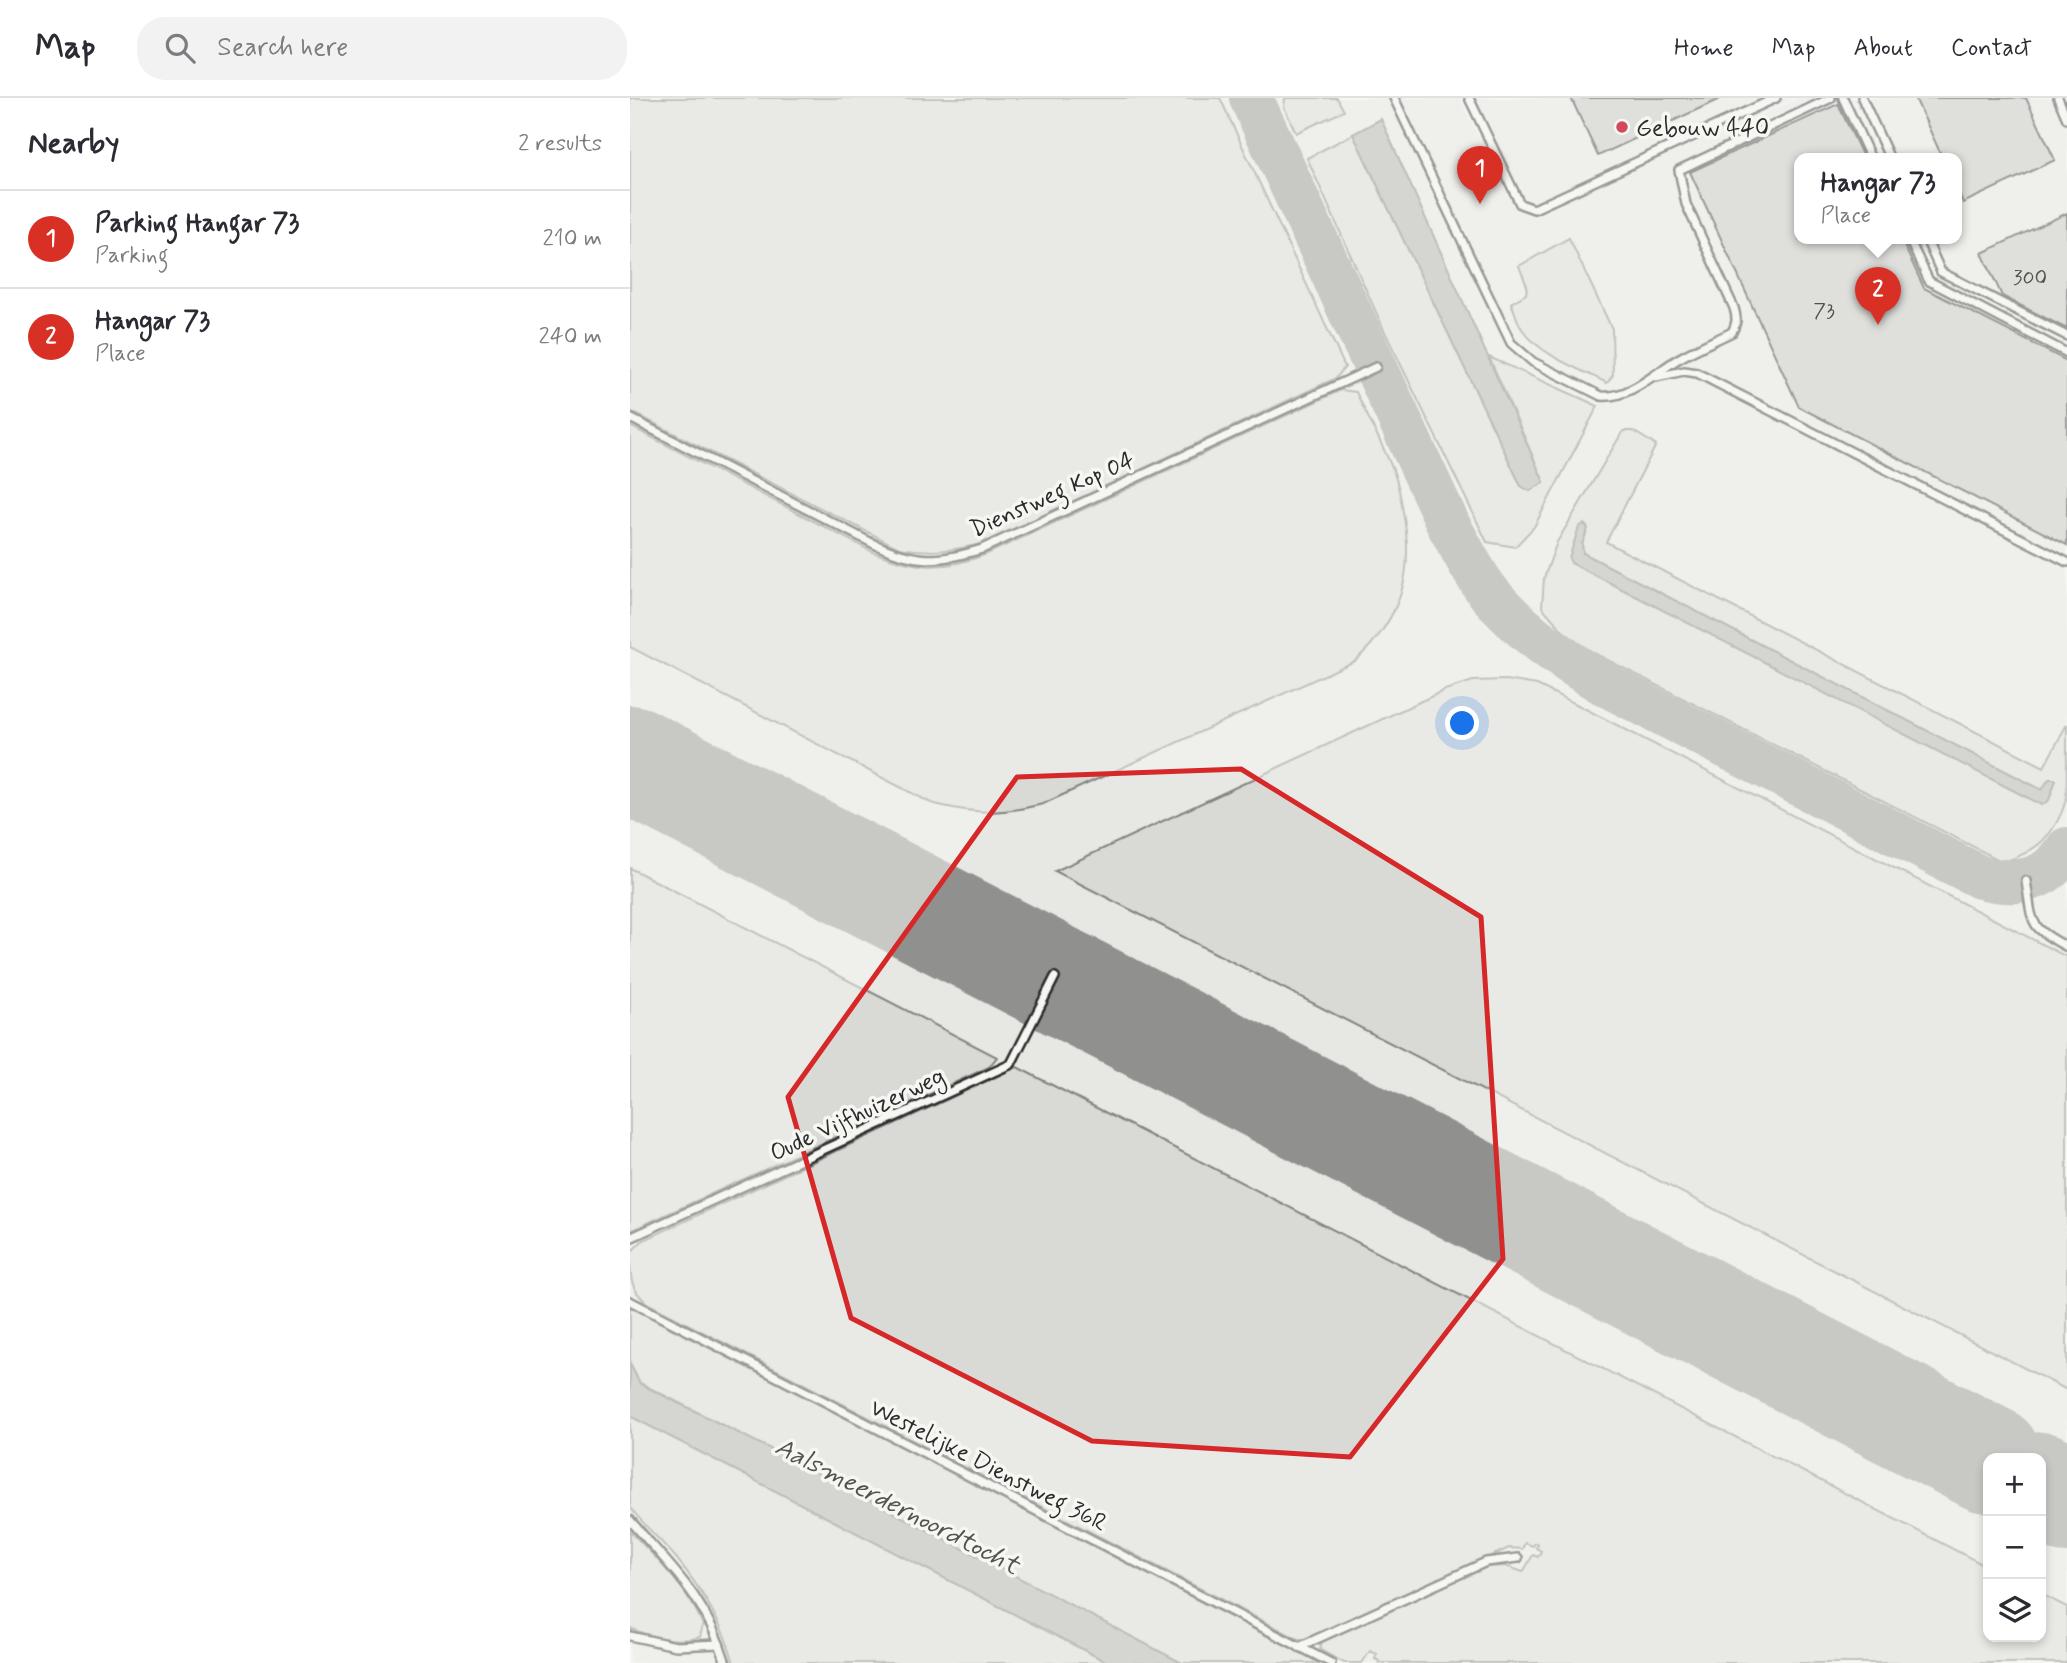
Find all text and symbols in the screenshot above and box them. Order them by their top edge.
search box [137,17,627,80]
text: Map [35,26,95,70]
icon: search [161,29,199,67]
text: Search here [217,31,348,65]
text: Home [1674,33,1734,64]
text: Map [1772,33,1816,64]
text: About [1854,33,1913,64]
text: Contact [1951,33,2032,64]
place label: Gebouw 440 [1636,113,1769,144]
marker: Gebouw 440 [1614,119,1630,135]
text: Nearby [28,124,119,163]
text: 2 results [518,129,602,159]
pin: 1 [1457,146,1503,204]
popup [1794,153,1962,244]
text: Hangar 73 [1820,167,1936,201]
text: Place [1820,201,1871,231]
text: Parking Hangar 73 [95,207,299,241]
text: 1 [46,224,56,254]
text: 210 m [542,224,602,254]
text: Parking [95,241,168,271]
house number: 300 [2013,264,2047,292]
pin: 2 [1855,267,1901,325]
house number: 73 [1813,297,1835,325]
text: Hangar 73 [95,305,210,339]
text: 2 [45,322,57,352]
text: 240 m [538,322,602,352]
text: Place [95,339,146,369]
street label: Dienstweg Kop 04 [966,445,1141,548]
your location [1445,706,1479,740]
street label: Oude Vijfhuizerweg [765,1061,951,1171]
street label: Westelijke Dienstweg 36R [863,1393,1112,1542]
water label: Aalsmeerdernoordtocht [769,1430,1027,1584]
map controls [1983,1453,2046,1642]
button: + [1983,1453,2046,1516]
button: − [1983,1516,2046,1579]
button: layers [1983,1579,2046,1642]

